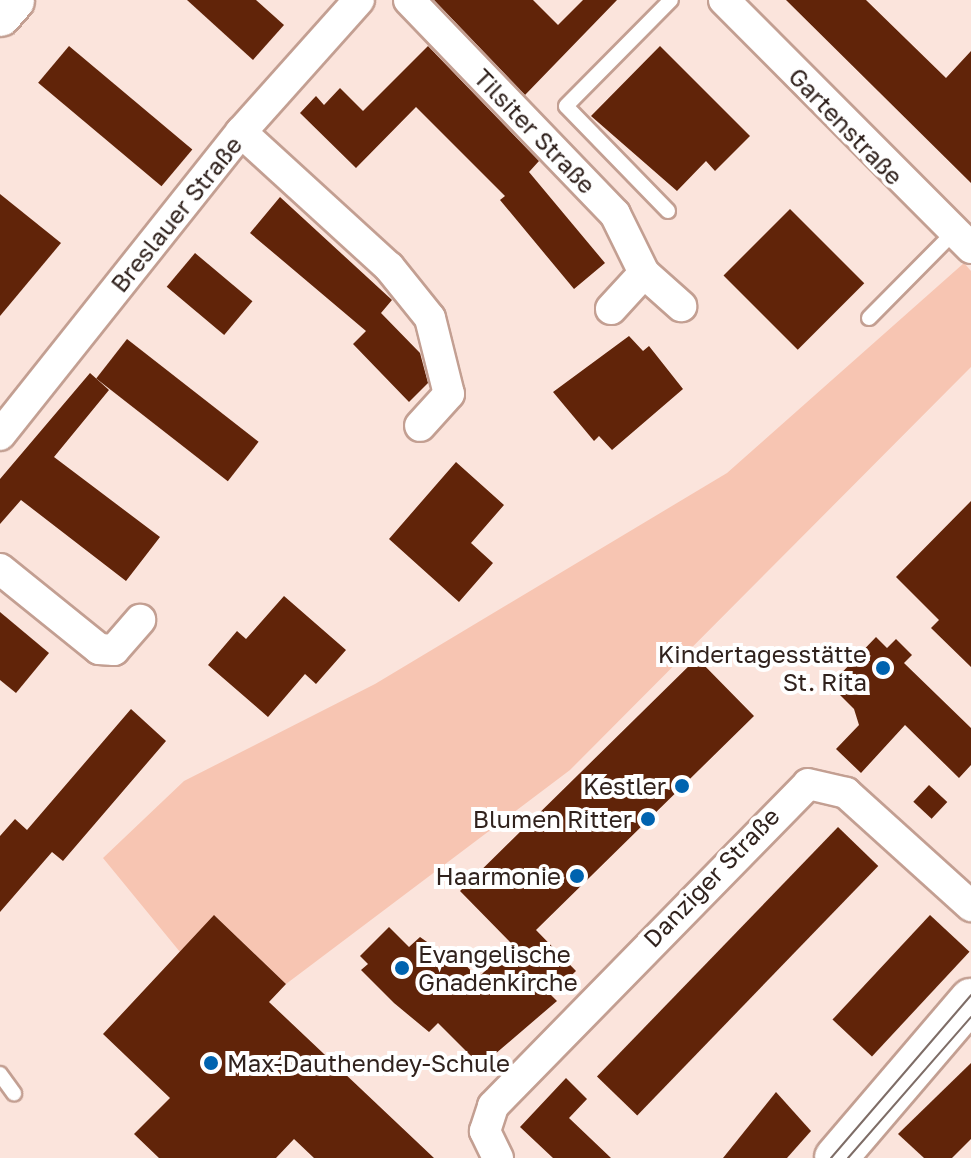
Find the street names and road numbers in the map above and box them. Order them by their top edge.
street label: Gartenstraße [783,62,909,190]
street label: Tilsiter Straße [468,63,602,199]
street label: Breslauer Straße [104,130,248,298]
street label: Danziger Straße [637,801,785,953]

